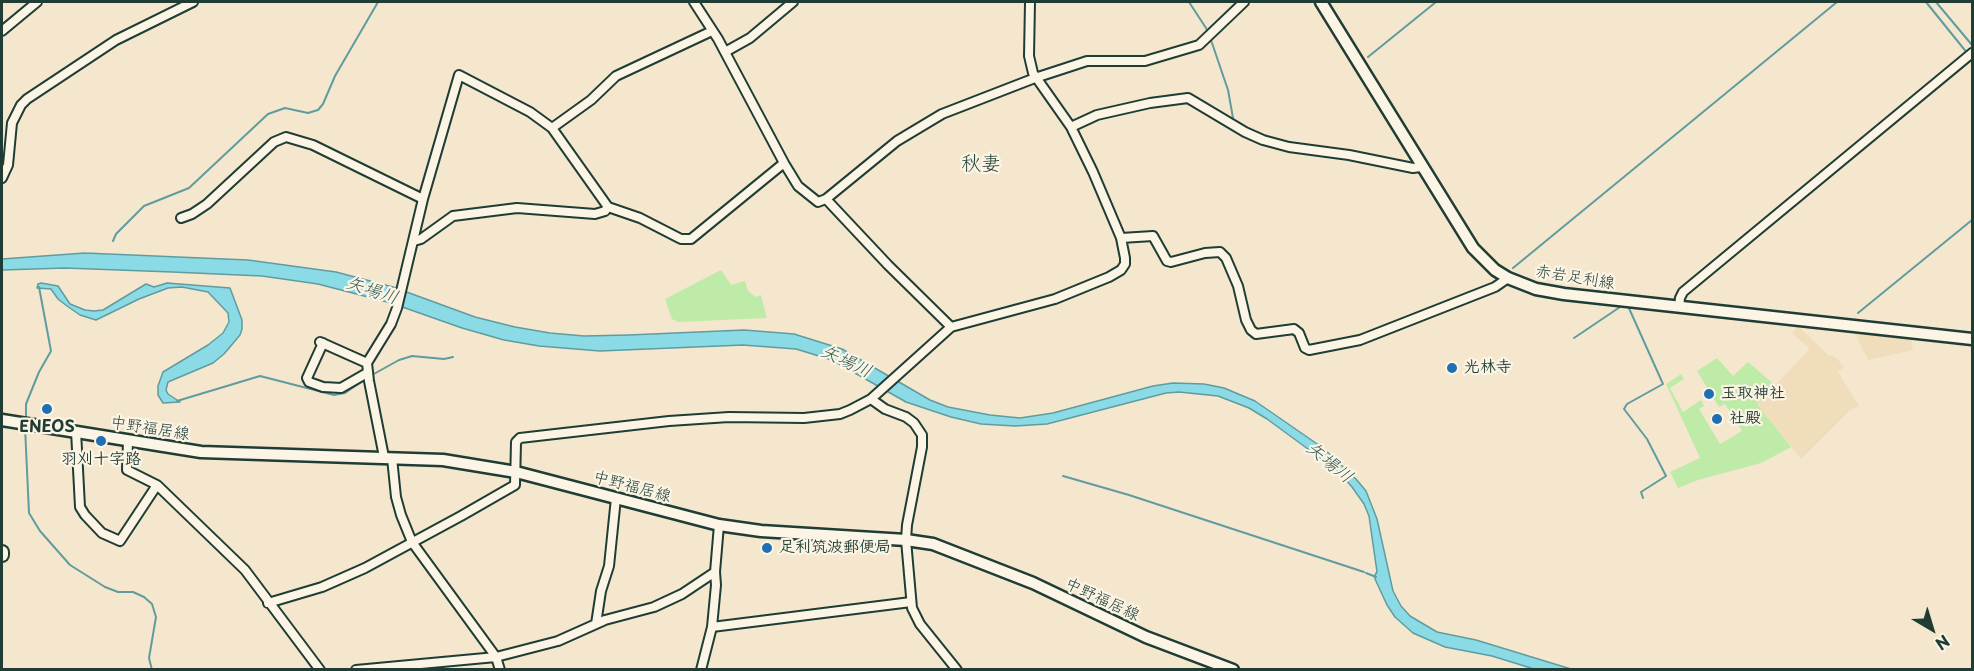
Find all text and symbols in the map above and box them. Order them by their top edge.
district label: 秋妻 [961,152,1001,176]
street label: 赤岩足利線 [1534,262,1616,294]
water label: 矢場川 [343,272,401,310]
water label: 矢場川 [817,341,875,383]
place label: 光林寺 [1464,358,1512,378]
marker: 光林寺 [1445,361,1459,375]
place label: 玉取神社 [1721,384,1785,404]
marker: 玉取神社 [1702,387,1716,401]
marker: ENEOS [40,402,54,416]
place label: 社殿 [1729,409,1761,429]
marker: 社殿 [1710,412,1724,426]
street label: 中野福居線 [109,413,191,445]
place label: ENEOS [19,418,75,438]
marker: 羽刈十字路 [94,434,108,448]
water label: 矢場川 [1301,438,1357,488]
place label: 羽刈十字路 [61,450,141,470]
street label: 中野福居線 [591,467,673,507]
place label: 足利筑波郵便局 [779,538,891,558]
marker: 足利筑波郵便局 [760,541,774,555]
street label: 中野福居線 [1062,574,1142,626]
north arrow [1902,599,1962,659]
text: N [1931,630,1955,657]

